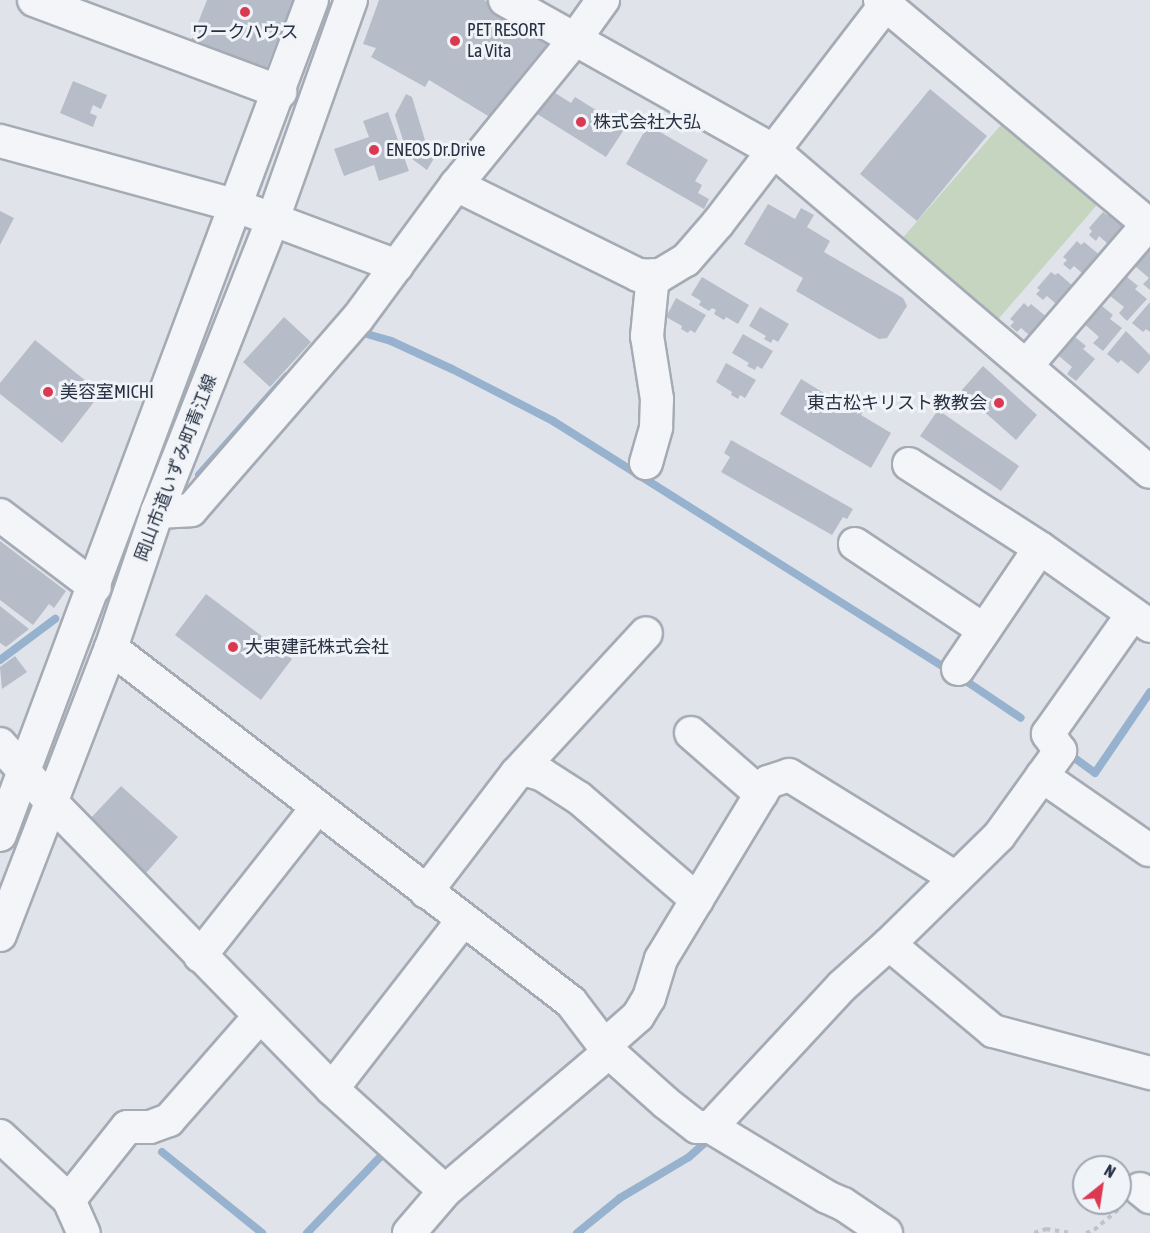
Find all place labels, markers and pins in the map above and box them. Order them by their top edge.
marker: ワークハウス [238,5,252,19]
place label: PET RESORT La Vita [467,20,545,63]
place label: ワークハウス [191,21,299,43]
marker: PET RESORT La Vita [448,34,462,48]
place label: 株式会社大弘 [593,111,701,133]
marker: 株式会社大弘 [574,115,588,129]
place label: ENEOS Dr.Drive [386,139,485,161]
marker: ENEOS Dr.Drive [367,143,381,157]
place label: 美容室MICHI [60,381,154,403]
marker: 美容室MICHI [41,385,55,399]
place label: 東古松キリスト教教会 [807,392,987,414]
marker: 東古松キリスト教教会 [992,396,1006,410]
place label: 大東建託株式会社 [245,636,389,658]
marker: 大東建託株式会社 [226,640,240,654]

